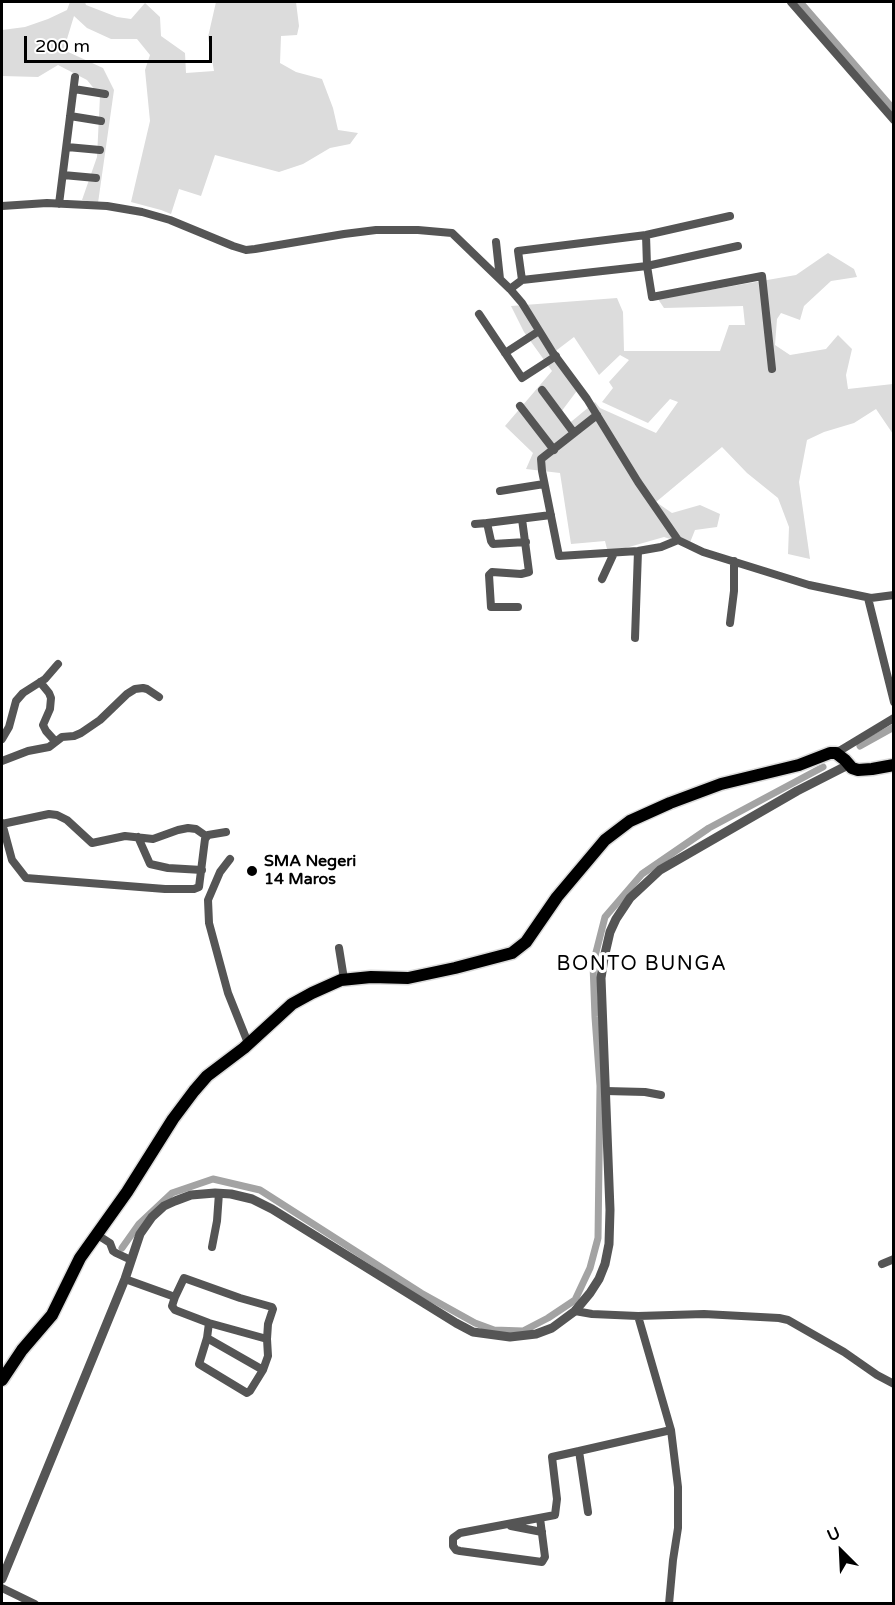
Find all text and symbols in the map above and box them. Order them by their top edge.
scale bar [27,24,214,62]
text: 200 m [35,35,90,57]
place label: SMA Negeri 14 Maros [264,852,356,890]
marker: SMA Negeri 14 Maros [245,864,259,878]
district label: BONTO BUNGA [557,953,727,977]
north arrow [811,1521,871,1581]
text: U [824,1523,843,1546]

